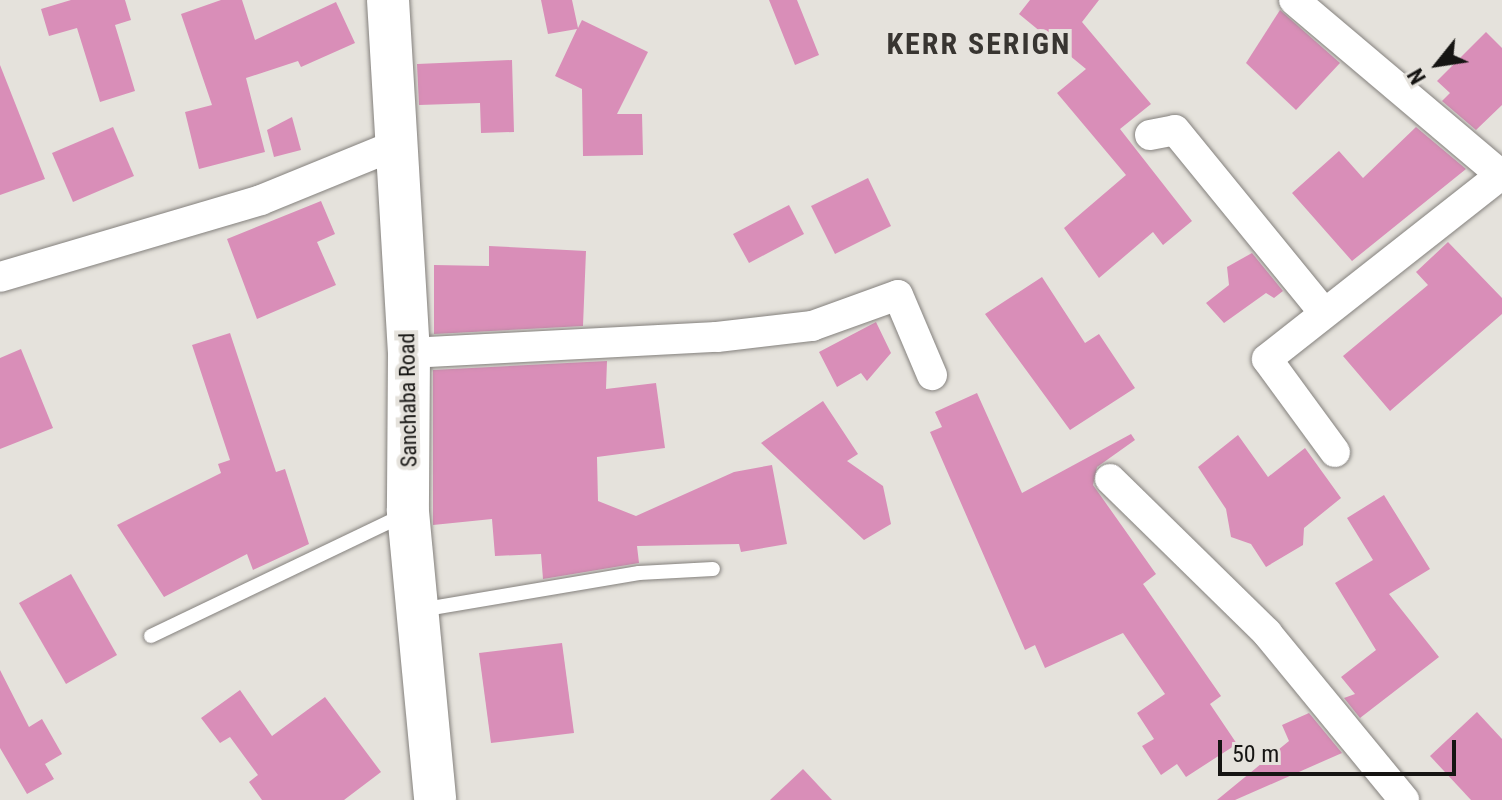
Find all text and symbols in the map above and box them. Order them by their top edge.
north arrow [1398,24,1478,104]
district label: KERR SERIGN [887,26,1071,62]
text: N [1403,64,1431,88]
street label: Sanchaba Road [394,333,422,467]
scale bar [1222,724,1460,774]
text: 50 m [1232,740,1279,768]

